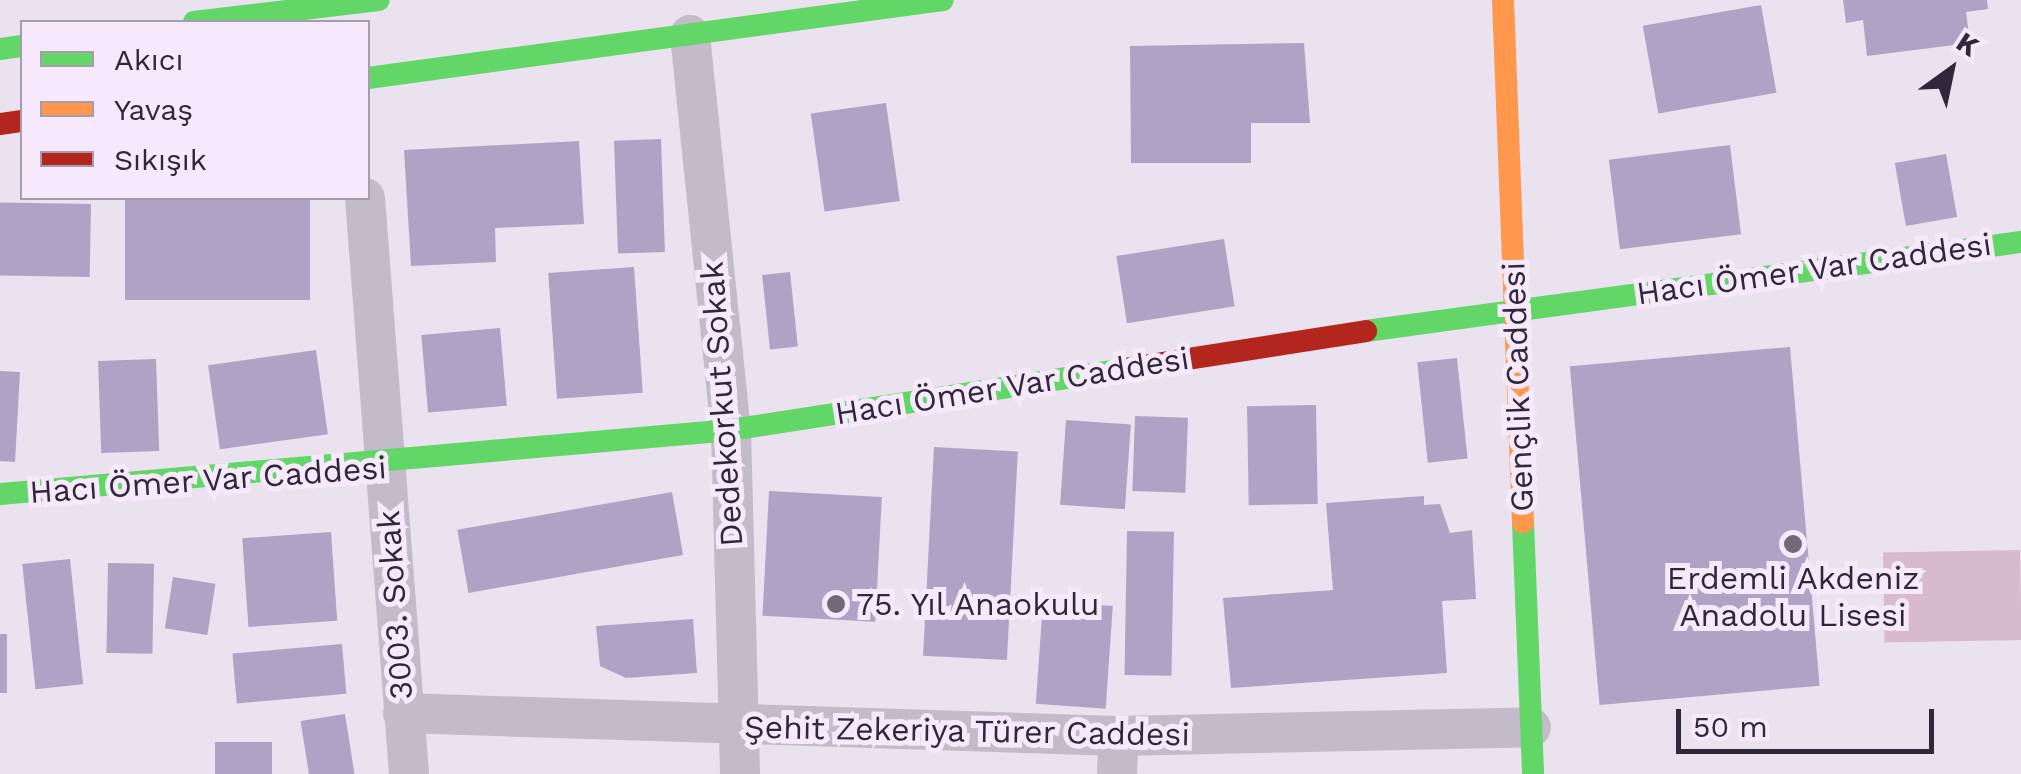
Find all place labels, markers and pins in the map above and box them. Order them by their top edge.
marker: Erdemli Akdeniz Anadolu Lisesi [1782,533,1804,555]
place label: Erdemli Akdeniz Anadolu Lisesi [1666,560,1920,635]
place label: 75. Yıl Anaokulu [856,585,1103,623]
marker: 75. Yıl Anaokulu [825,593,847,615]

